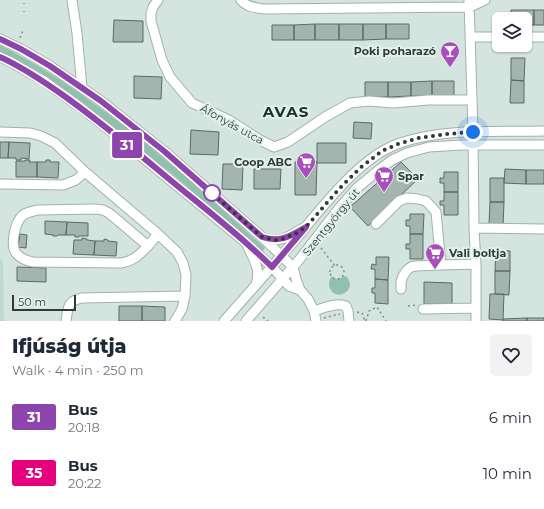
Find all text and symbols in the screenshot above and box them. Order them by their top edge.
map controls [492,12,532,52]
button: layers [492,12,532,52]
bar icon: Poki poharazó [439,40,461,68]
place label: Poki poharazó [354,44,436,58]
street label: Áfonyás utca [198,101,266,147]
district label: AVAS [262,102,309,121]
your location [463,122,483,142]
line badge: 31 [109,132,145,158]
text: 31 [120,136,134,154]
supermarket icon: Coop ABC [295,151,317,179]
place label: Coop ABC [234,155,292,169]
supermarket icon: Spar [373,165,395,193]
place label: Spar [398,169,424,183]
unlabelled marker [203,184,221,202]
street label: Szentgyörgy út [299,185,363,259]
supermarket icon: Vali boltja [424,242,446,270]
place label: Vali boltja [448,246,506,260]
scale bar [12,293,76,312]
text: 50 m [18,295,46,309]
button: heart [490,334,532,376]
text: Ifjúság útja [12,335,127,358]
text: Walk · 4 min · 250 m [12,362,143,378]
text: Bus [68,400,98,419]
text: 31 [27,408,41,426]
text: 6 min [489,408,532,427]
text: 20:18 [68,419,100,435]
text: Bus [68,456,98,475]
text: 35 [26,464,42,482]
text: 10 min [483,464,532,483]
text: 20:22 [68,475,102,491]

